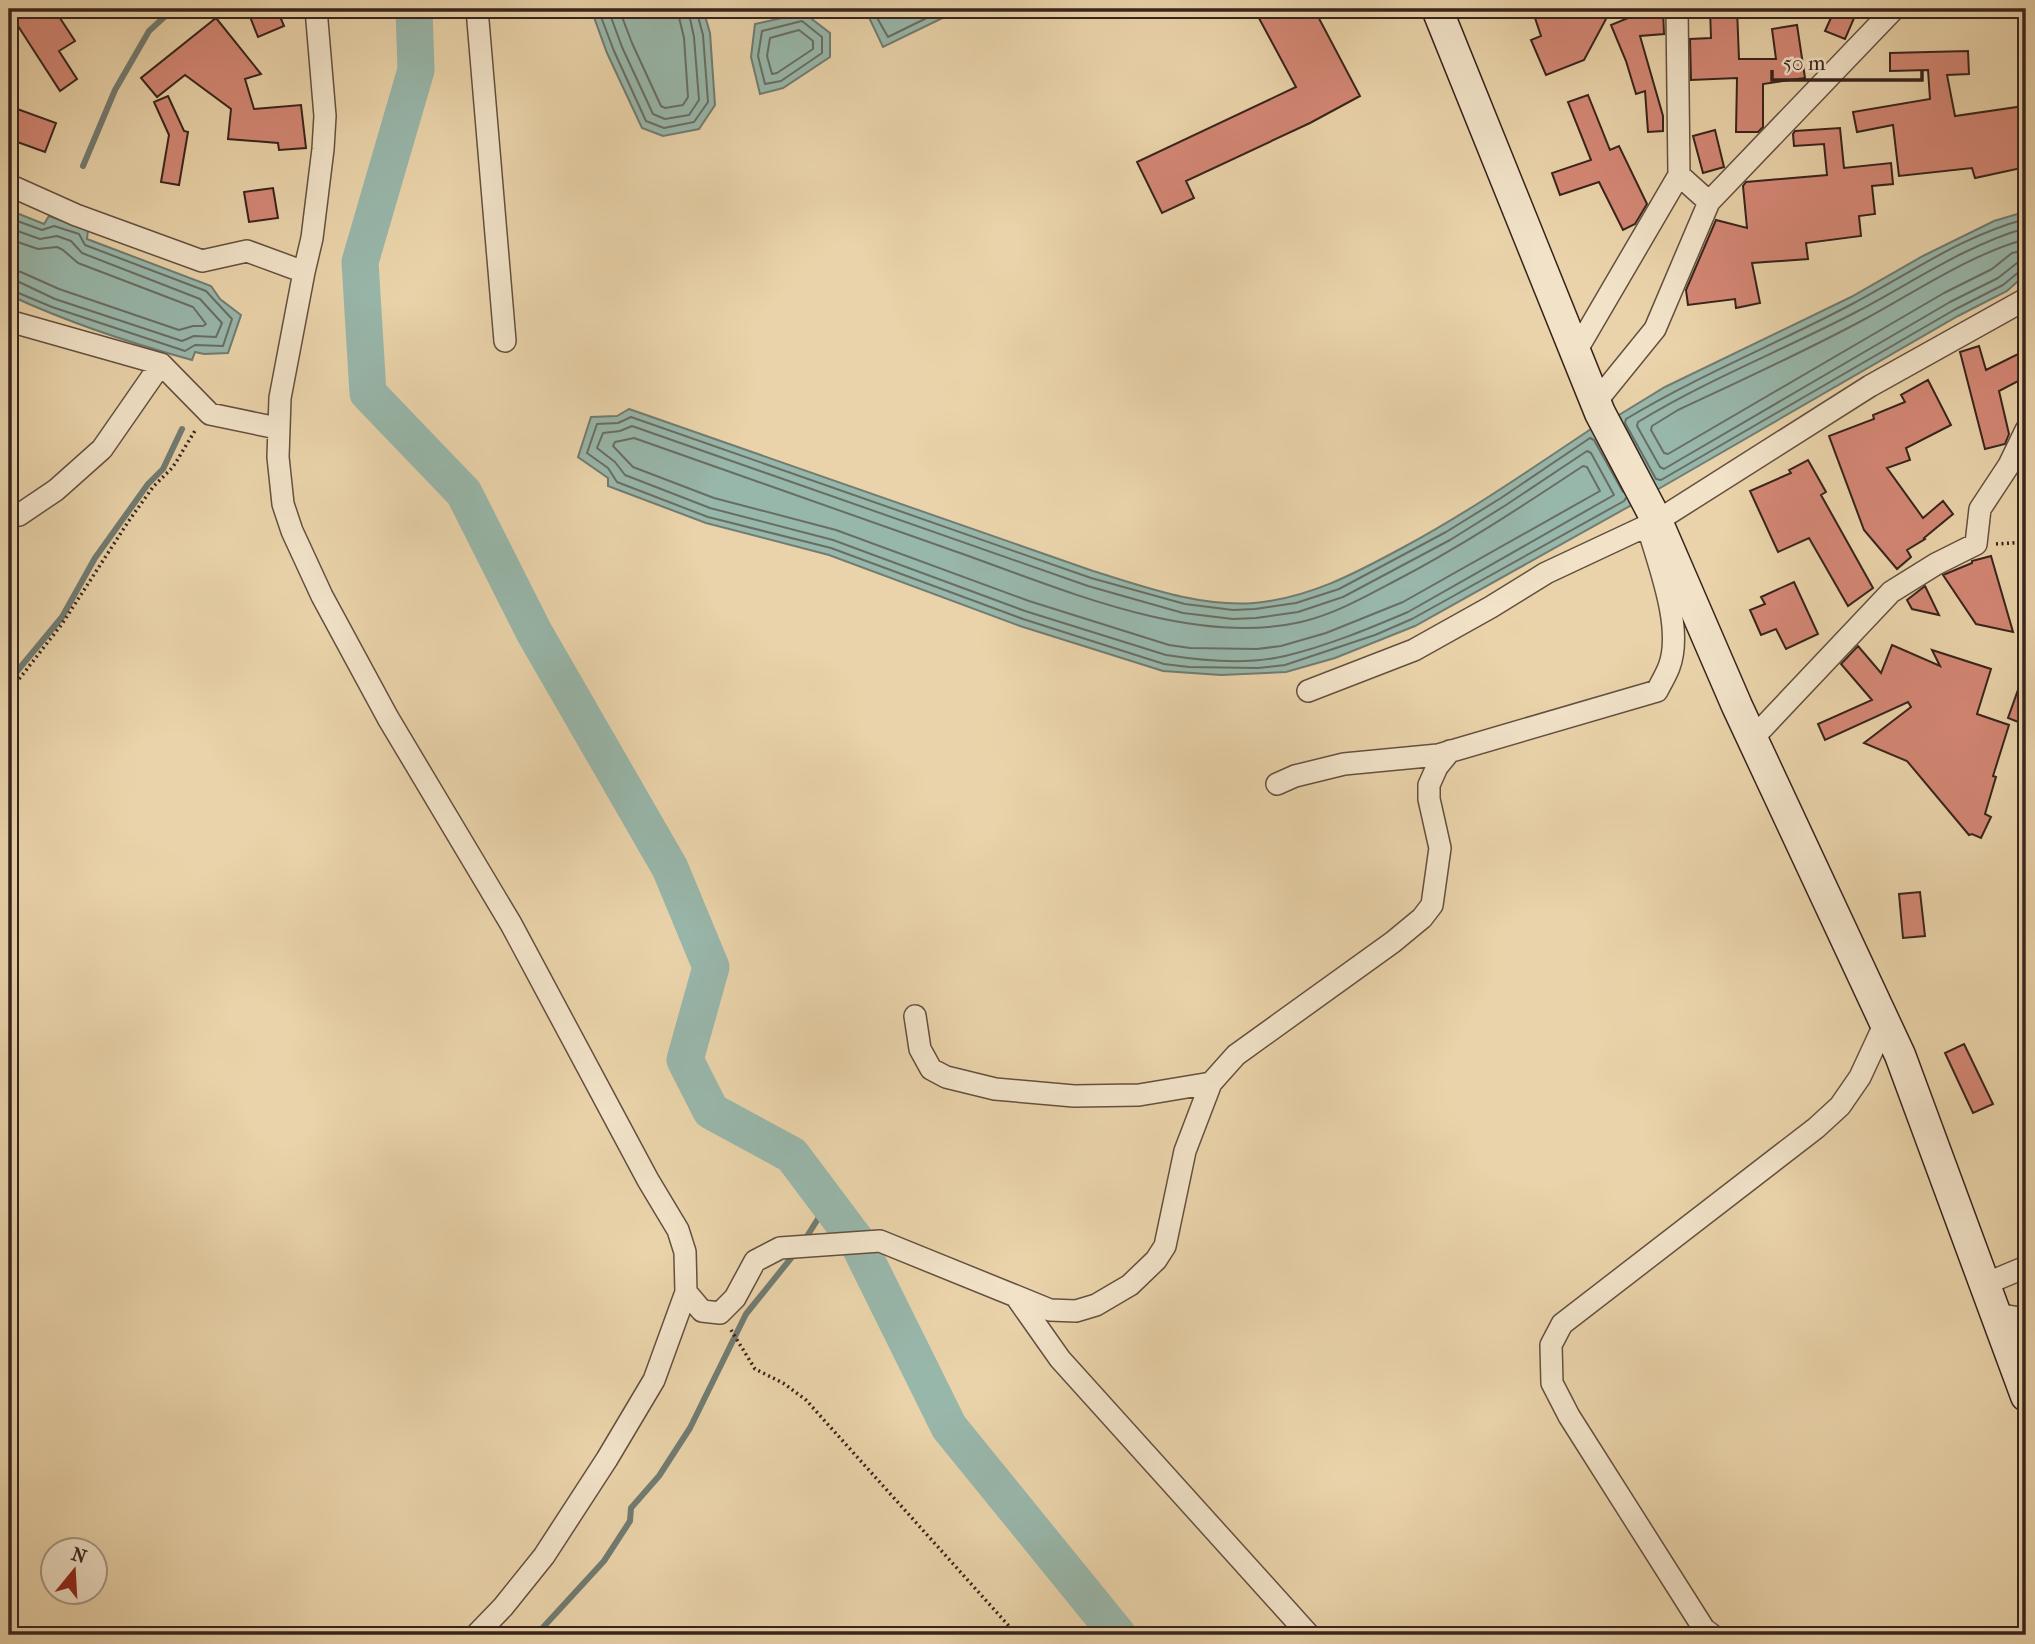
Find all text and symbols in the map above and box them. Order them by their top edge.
scale bar [1772,38,1923,82]
text: 50 m [1783,51,1826,75]
north arrow [38,1536,108,1606]
text: N [69,1543,90,1569]

